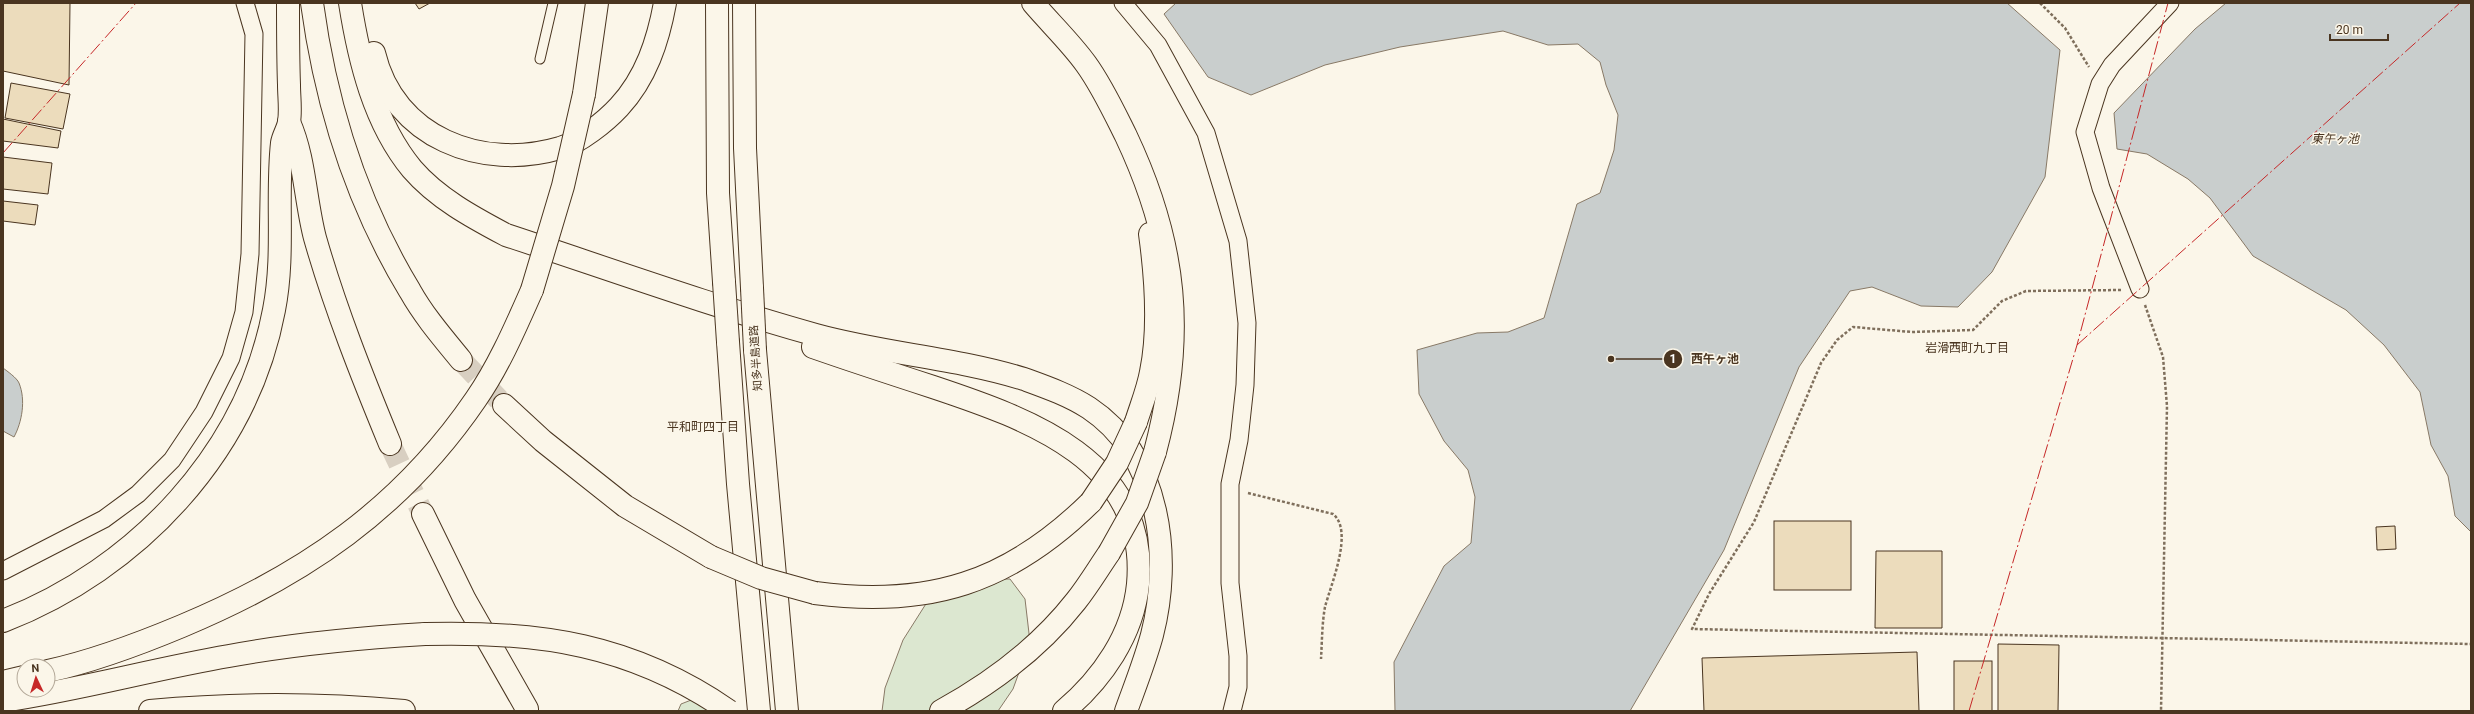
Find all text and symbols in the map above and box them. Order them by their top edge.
scale bar [2330,16,2388,42]
text: 20 m [2336,23,2363,37]
water label: 東午ヶ池 [2311,132,2360,146]
street label: 知多半島道路 [747,325,765,391]
district label: 岩滑西町九丁目 [1925,341,2009,355]
callout: 西午ヶ池 [1663,347,1747,371]
text: 1 [1670,352,1676,366]
text: 西午ヶ池 [1691,352,1739,366]
district label: 平和町四丁目 [667,420,739,434]
north arrow [16,658,56,698]
text: N [31,662,40,675]

